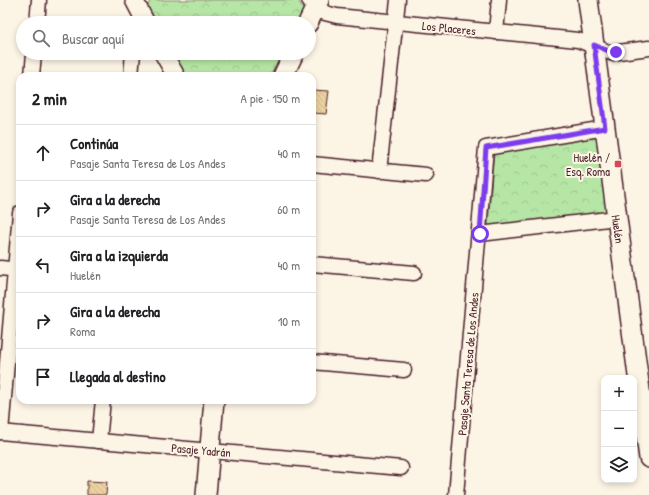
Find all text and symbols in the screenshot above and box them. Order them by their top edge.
search box [16,16,316,60]
street label: Los Placeres [421,17,477,39]
icon: search [30,27,52,49]
text: Buscar aquí [62,28,125,49]
route end [607,43,625,61]
text: 2 min [32,87,67,110]
text: A pie · 150 m [241,89,300,107]
text: Continúa [70,133,118,154]
icon: ahead [32,142,54,164]
text: 40 m [277,144,300,162]
place label: Huelén / Esq. Roma [566,149,610,180]
text: Pasaje Santa Teresa de Los Andes [70,154,225,172]
marker: Huelén / Esq. Roma [613,159,623,169]
text: Gira a la derecha [70,189,160,210]
icon: right [32,198,54,220]
text: 60 m [277,200,300,218]
text: Pasaje Santa Teresa de Los Andes [70,210,225,228]
street label: Huelén [608,214,628,244]
route start [471,225,489,243]
text: Gira a la izquierda [70,245,168,266]
icon: left [32,254,54,276]
text: 40 m [277,256,300,274]
text: Huelén [70,266,101,284]
street label: Pasaje Santa Teresa de Los Andes [453,291,483,436]
text: Gira a la derecha [70,301,160,322]
icon: right [32,310,54,332]
text: 10 m [278,312,300,330]
text: Roma [70,322,95,340]
icon: arrive [32,366,54,388]
text: Llegada al destino [70,366,166,387]
map controls [601,375,637,483]
button: + [601,375,637,411]
button: − [601,411,637,447]
street label: Pasaje Yadrán [171,439,231,461]
button: layers [601,447,637,483]

